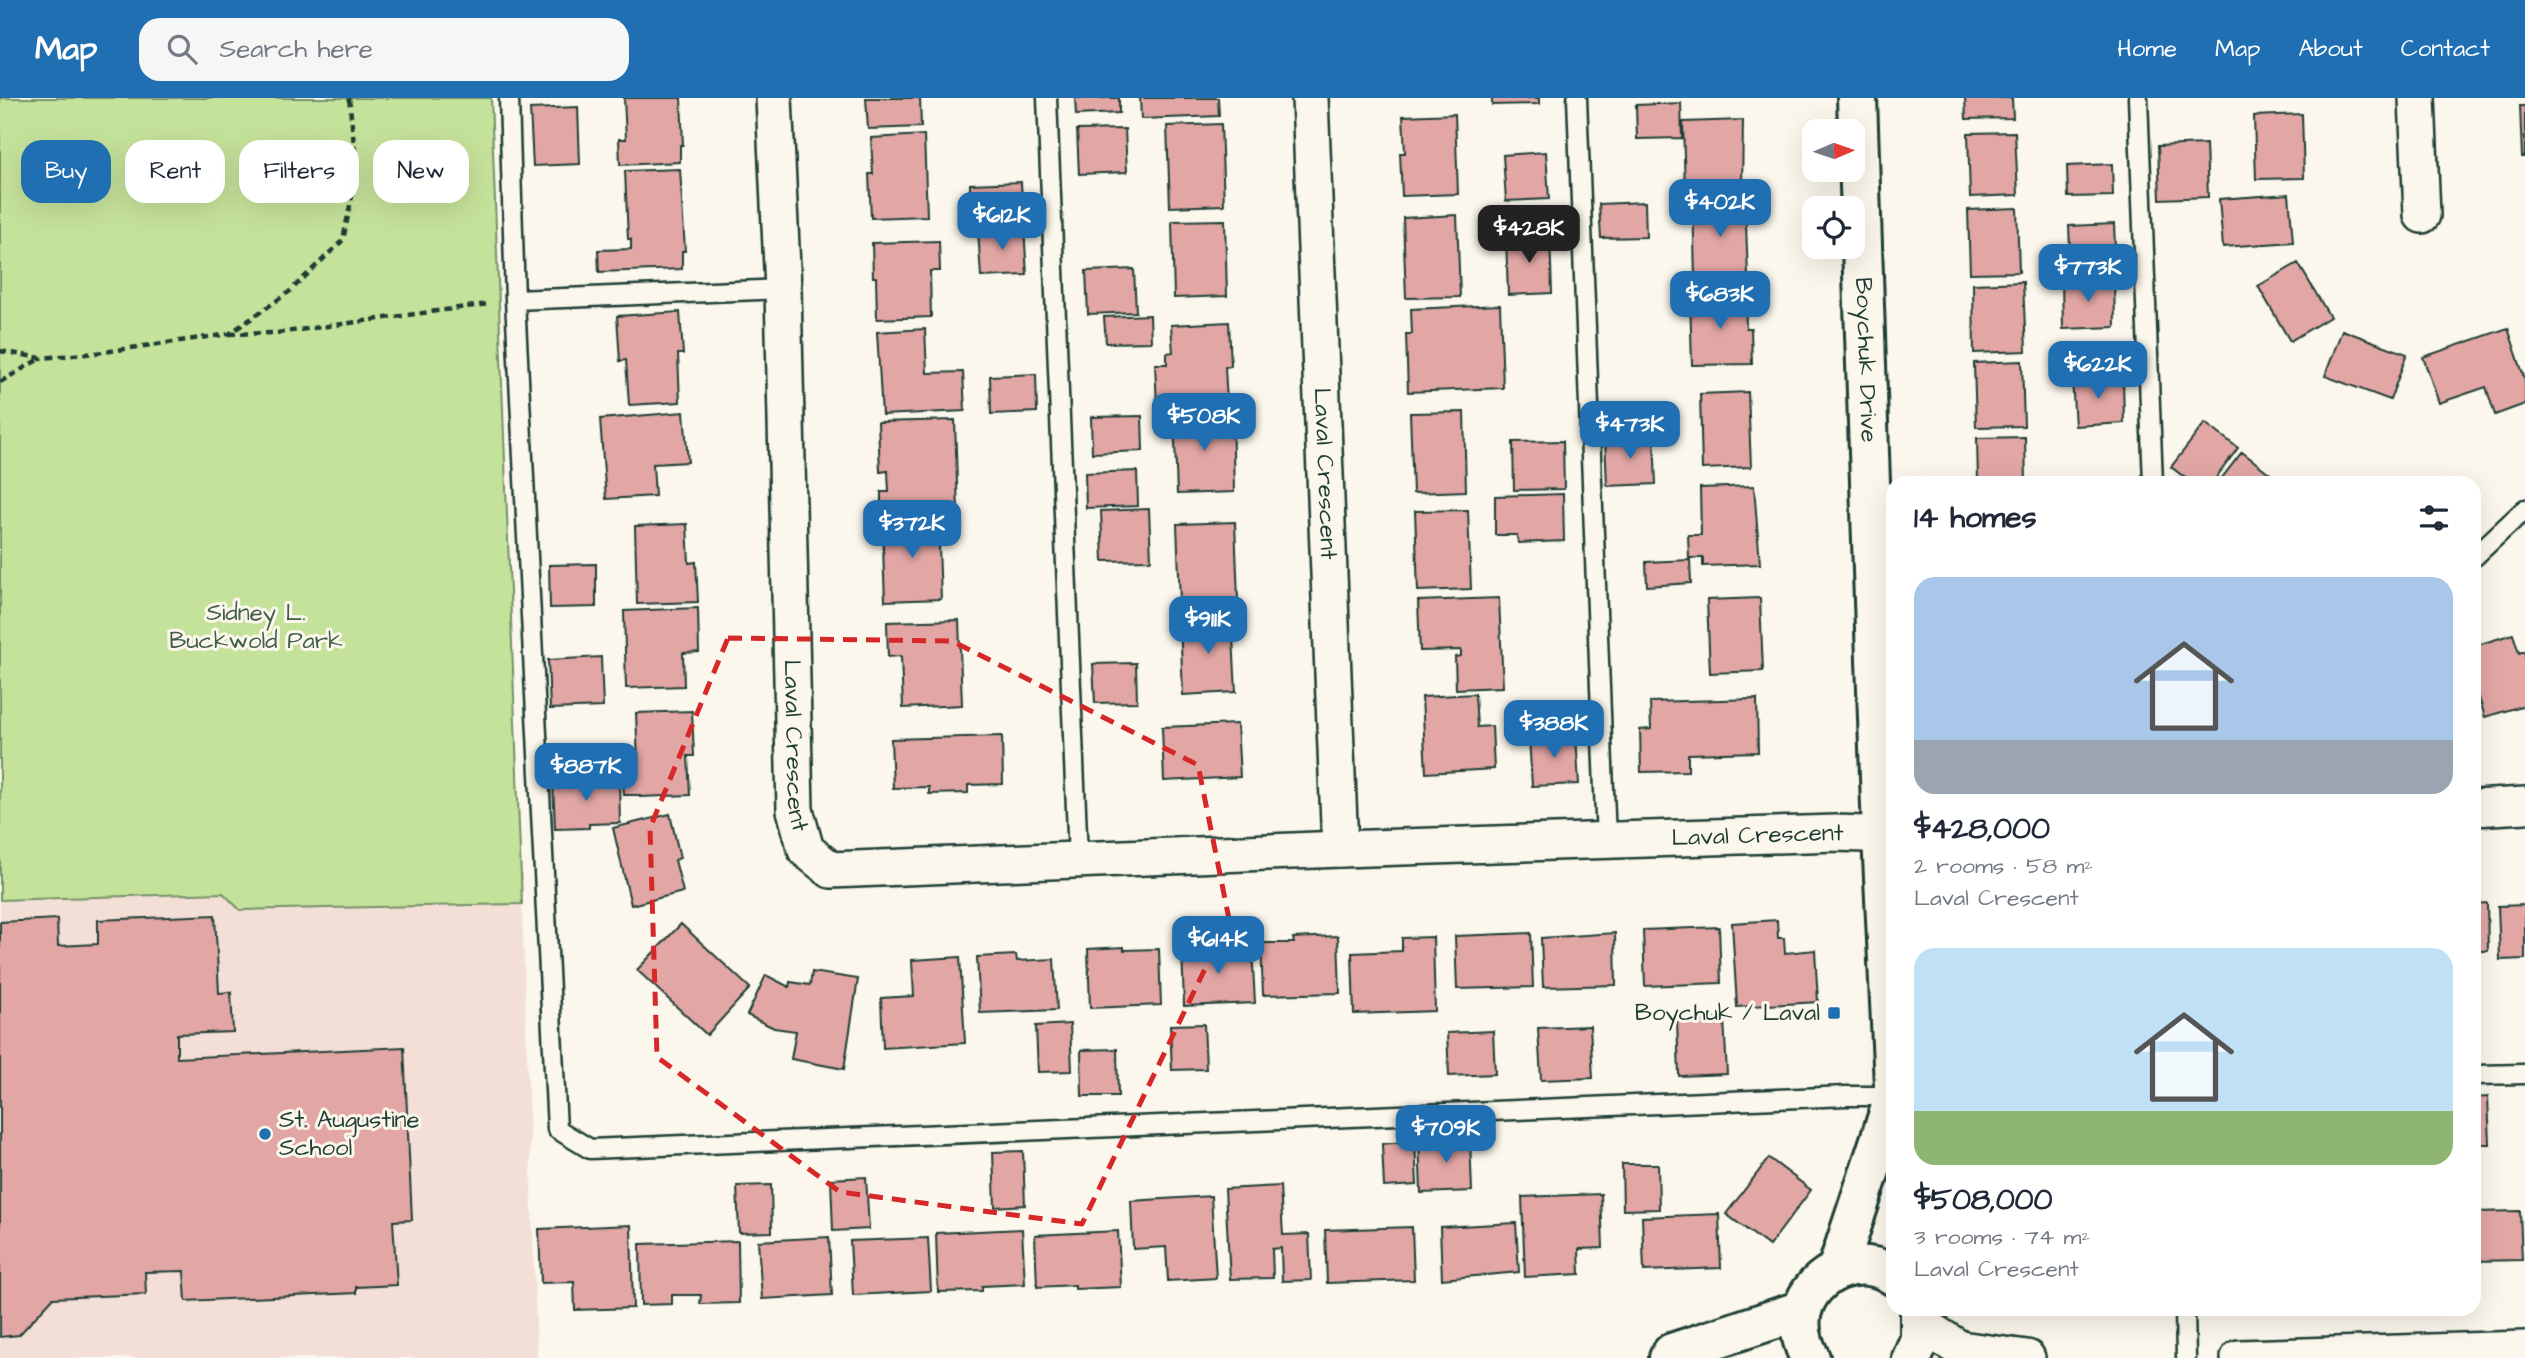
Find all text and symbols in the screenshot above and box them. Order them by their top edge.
search box [139,18,629,81]
text: Map [35,26,97,72]
icon: search [163,30,201,68]
text: Search here [219,31,373,67]
text: Home [2117,32,2177,66]
text: Map [2215,32,2260,66]
text: About [2298,32,2363,66]
text: Contact [2401,32,2490,66]
north arrow [1802,119,1866,182]
map controls [1802,119,1865,259]
chip: Buy [21,140,111,203]
chip: Rent [125,140,225,203]
chip: Filters [239,140,359,203]
chip: New [373,140,469,203]
pin: $402K [1671,180,1769,239]
text: $402K [1685,186,1755,218]
pin: $612K [953,192,1051,252]
button: locate [1802,196,1865,259]
text: $612K [973,199,1031,231]
pin: $428K [1480,206,1578,265]
text: $428K [1494,212,1564,244]
pin: $773K [2039,244,2137,304]
text: $773K [2055,251,2121,283]
pin: $683K [1671,272,1769,331]
street label: Boychuk Drive [1846,277,1886,443]
text: $683K [1686,278,1754,310]
pin: $622K [2049,342,2147,401]
text: $622K [2064,348,2132,380]
street label: Laval Crescent [1305,387,1345,561]
pin: $508K [1155,394,1253,453]
text: $508K [1168,400,1240,432]
pin: $473K [1581,402,1679,461]
text: $473K [1596,408,1664,440]
text: 14 homes [1914,497,2037,539]
icon: filters [2415,499,2453,537]
pin: $372K [863,500,961,560]
text: $372K [879,507,945,539]
park label: Sidney L. Buckwold Park [169,596,343,658]
pin: $911K [1159,596,1257,656]
text: $911K [1185,603,1231,635]
icon: home [2121,623,2247,749]
street label: Laval Crescent [775,659,817,836]
pin: $388K [1505,700,1603,760]
text: $388K [1520,707,1588,739]
pin: $887K [537,744,635,803]
text: $887K [551,750,621,782]
text: $428,000 [1914,808,2050,850]
street label: Laval Crescent [1671,816,1844,855]
text: 2 rooms · 58 m² [1914,850,2093,882]
text: Laval Crescent [1914,882,2079,914]
pin: $614K [1169,916,1267,976]
text: $614K [1188,923,1248,955]
icon: home [2121,994,2247,1120]
place label: Boychuk / Laval [1635,996,1820,1031]
marker: Boychuk / Laval [1826,1005,1842,1021]
place label: St. Augustine School [279,1103,420,1165]
pin: $709K [1397,1105,1495,1165]
text: $709K [1412,1112,1480,1144]
marker: St. Augustine School [257,1126,273,1142]
text: $508,000 [1914,1179,2052,1221]
text: 3 rooms · 74 m² [1914,1221,2090,1253]
text: Laval Crescent [1914,1253,2079,1285]

